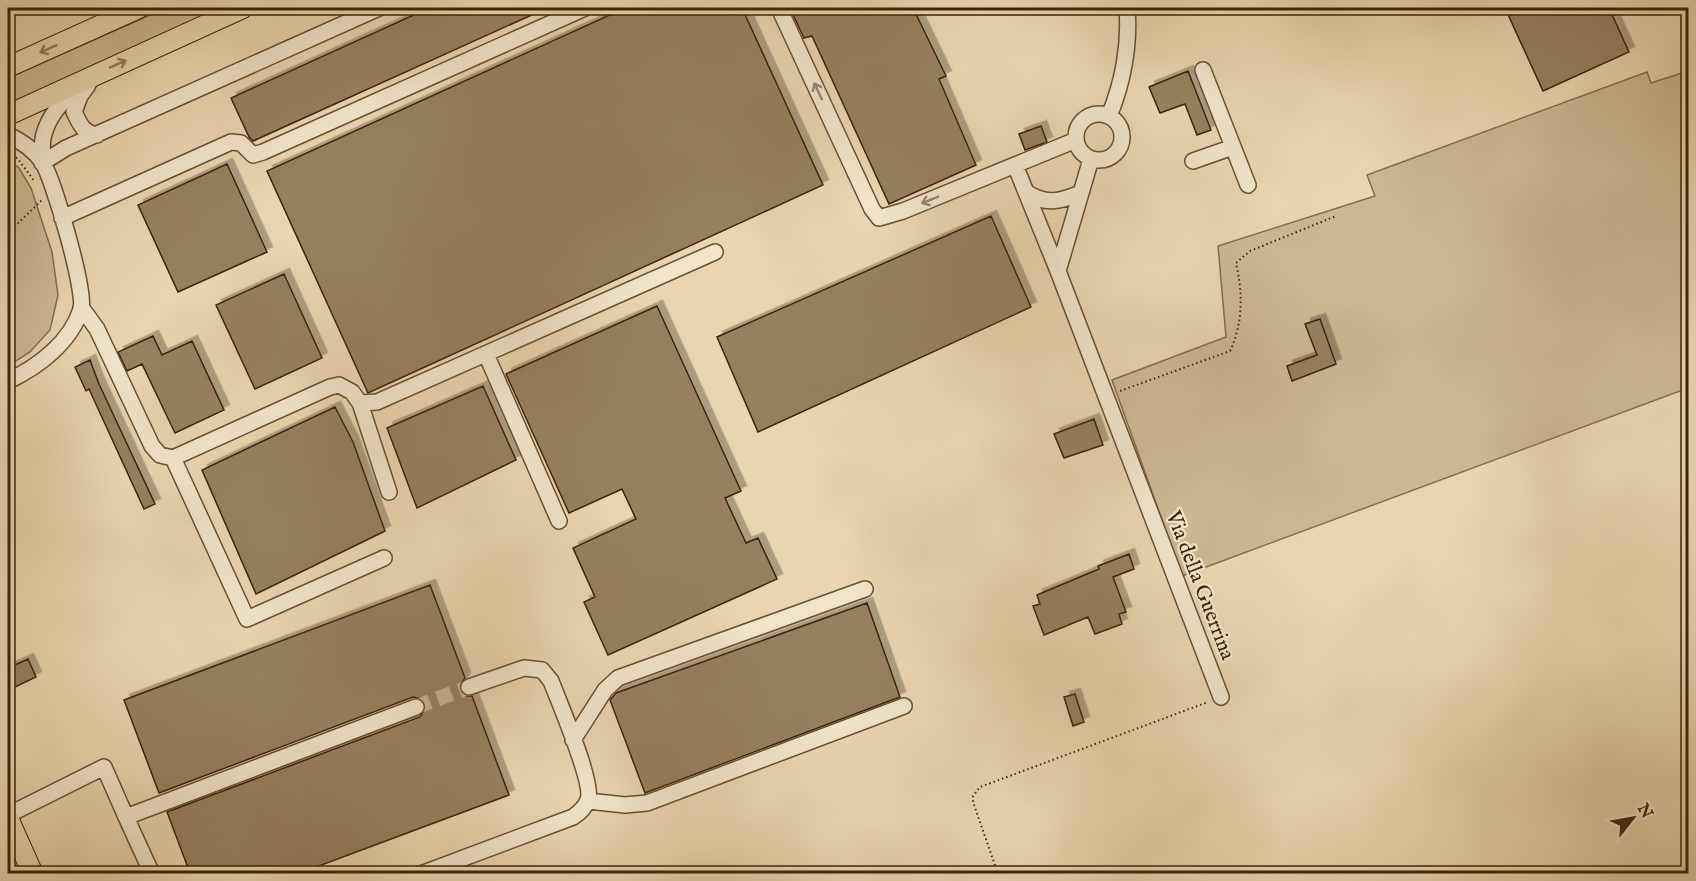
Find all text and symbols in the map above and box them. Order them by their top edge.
one-way arrow [39,44,57,55]
one-way arrow [109,58,127,70]
one-way arrow [811,82,823,100]
one-way arrow [921,195,940,206]
street label: Via della Guerrina [1158,506,1241,665]
north arrow [1603,788,1663,848]
text: N [1631,799,1656,823]

